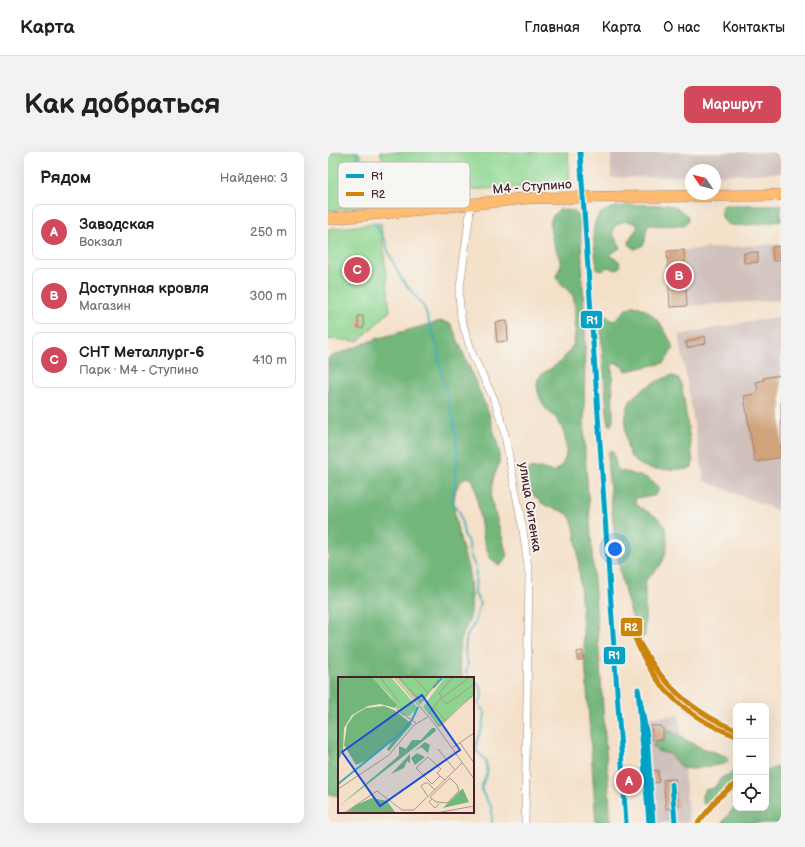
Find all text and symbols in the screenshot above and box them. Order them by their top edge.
text: Карта [20,16,74,39]
text: Главная [525,19,580,36]
text: Карта [602,19,641,36]
text: О нас [663,19,700,36]
text: Контакты [722,19,785,36]
button: Маршрут [684,86,781,123]
text: Как добраться [24,88,221,121]
legend [338,162,470,208]
north arrow [685,164,721,200]
text: Рядом [40,168,91,188]
text: Найдено: 3 [220,170,288,186]
text: R1 [371,170,383,183]
street label: М4 - Ступино [492,176,572,198]
text: R2 [371,188,386,201]
text: Заводская [79,215,155,234]
text: A [50,224,58,240]
text: 250 m [250,224,287,240]
text: Вокзал [79,234,122,250]
pin: C [344,255,370,285]
pin: B [666,261,692,291]
text: Доступная кровля [79,279,209,298]
text: B [49,288,59,304]
text: 300 m [249,288,287,304]
text: Магазин [79,298,131,314]
line badge: R1 [580,310,603,329]
text: R1 [586,314,598,327]
text: СНТ Металлург-6 [79,343,204,362]
text: C [49,352,59,368]
text: 410 m [252,352,287,368]
text: Парк · М4 - Ступино [79,362,198,378]
street label: улица Ситенка [515,461,545,553]
your location [605,539,625,559]
line badge: R2 [620,617,643,637]
text: R2 [624,621,638,634]
line badge: R1 [603,646,626,665]
text: R1 [608,649,620,662]
inset map [338,677,474,813]
map controls [733,703,769,811]
button: + [733,703,769,739]
button: − [733,739,769,775]
pin: A [616,766,642,796]
button: locate [733,775,769,811]

